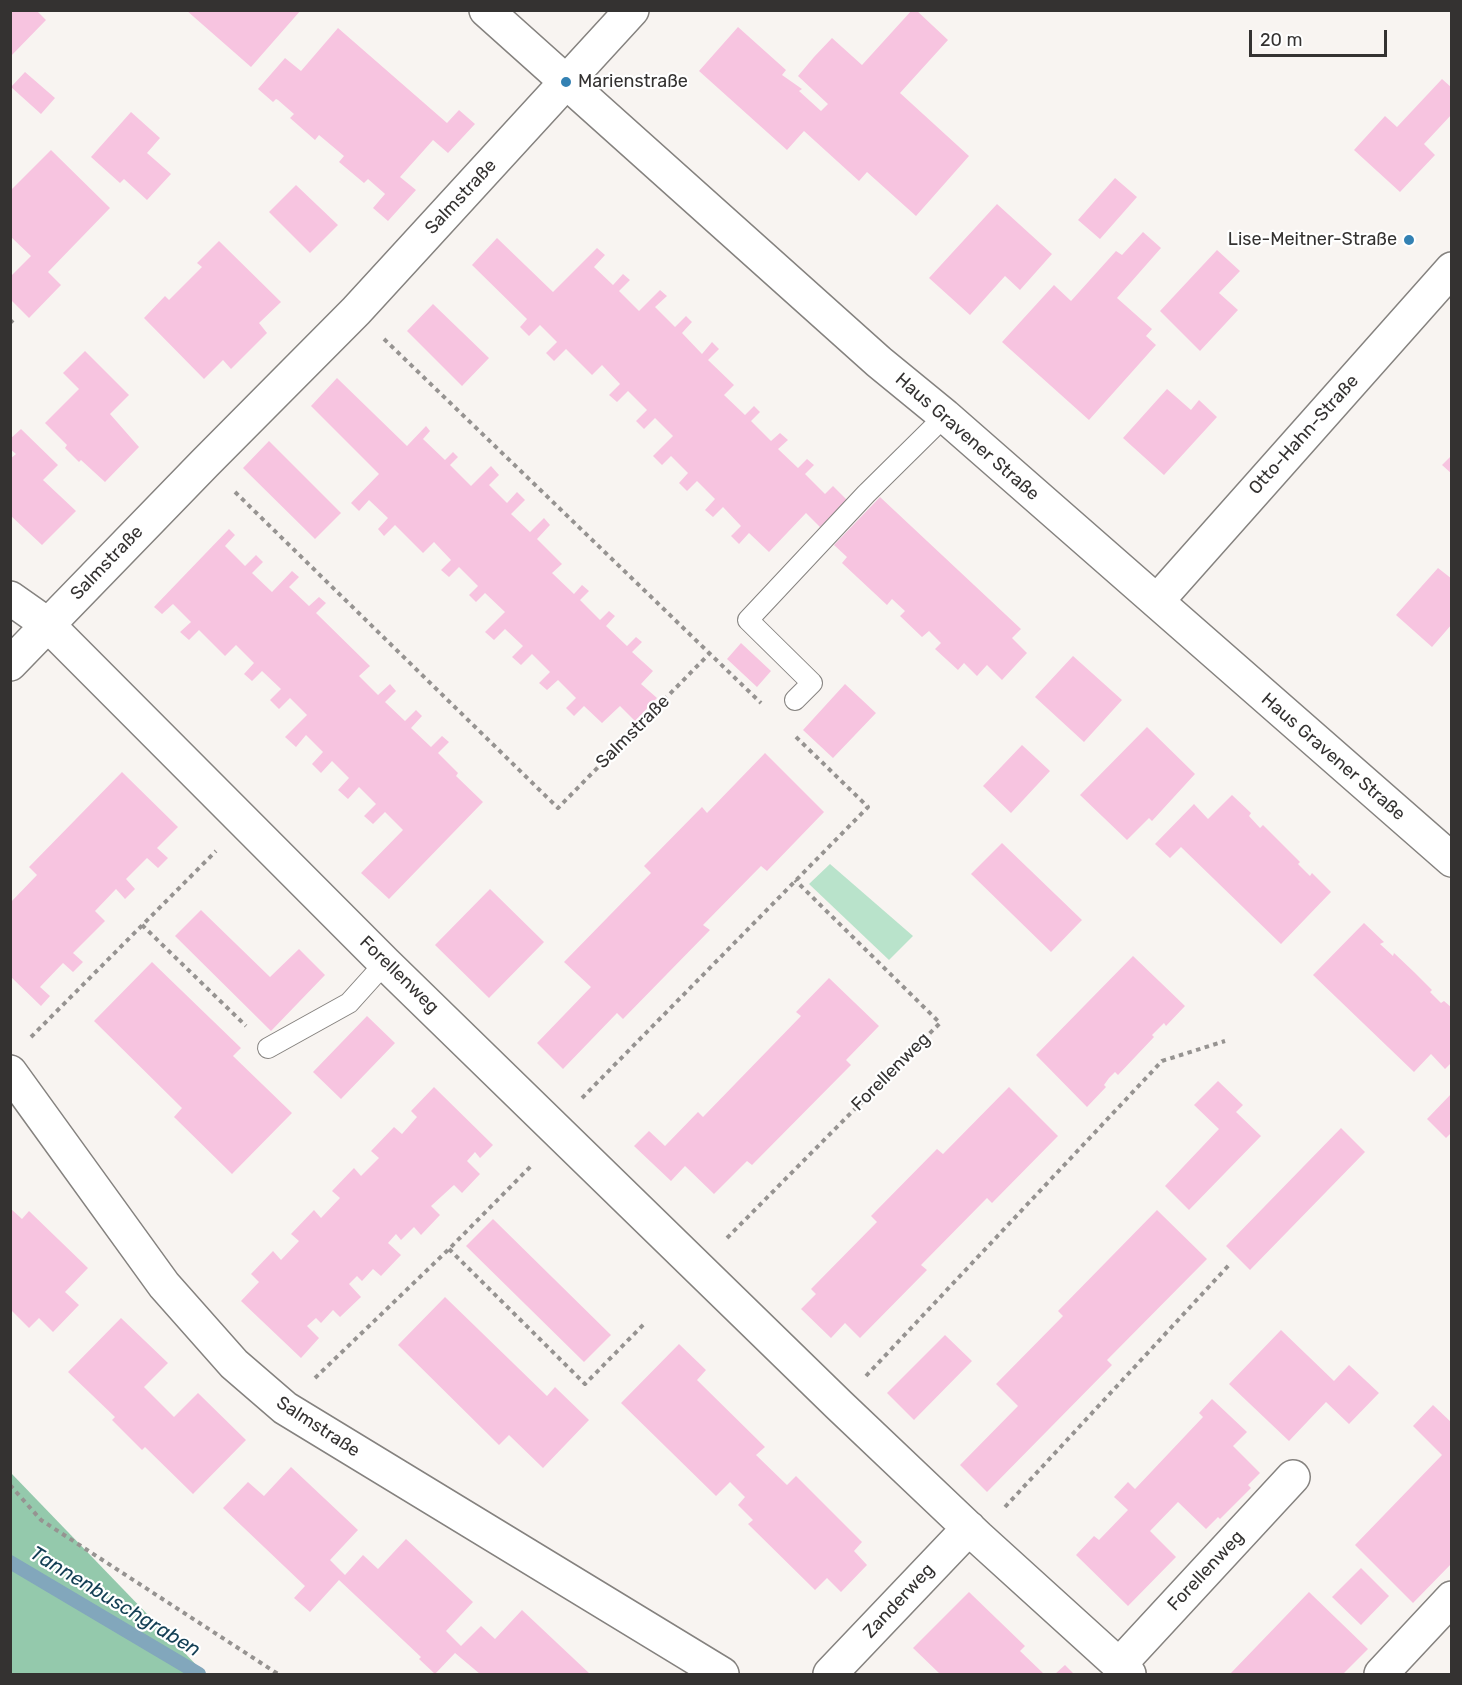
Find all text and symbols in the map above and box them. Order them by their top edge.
scale bar [1252,18,1390,56]
text: 20 m [1260,29,1302,51]
place label: Marienstraße [578,71,688,93]
marker: Marienstraße [559,75,573,89]
street label: Salmstraße [421,155,501,239]
place label: Lise-Meitner-Straße [1228,229,1397,251]
marker: Lise-Meitner-Straße [1402,233,1416,247]
street label: Haus Gravener Straße [891,369,1043,505]
street label: Otto-Hahn-Straße [1245,371,1363,499]
street label: Salmstraße [66,521,148,605]
street label: Haus Gravener Straße [1257,689,1409,825]
street label: Salmstraße [592,691,674,773]
street label: Forellenweg [355,932,443,1018]
street label: Forellenweg [847,1028,935,1116]
street label: Salmstraße [272,1392,364,1462]
street label: Forellenweg [1163,1526,1249,1616]
water label: Tannenbuschgraben [25,1542,205,1662]
street label: Zanderweg [859,1559,939,1643]

